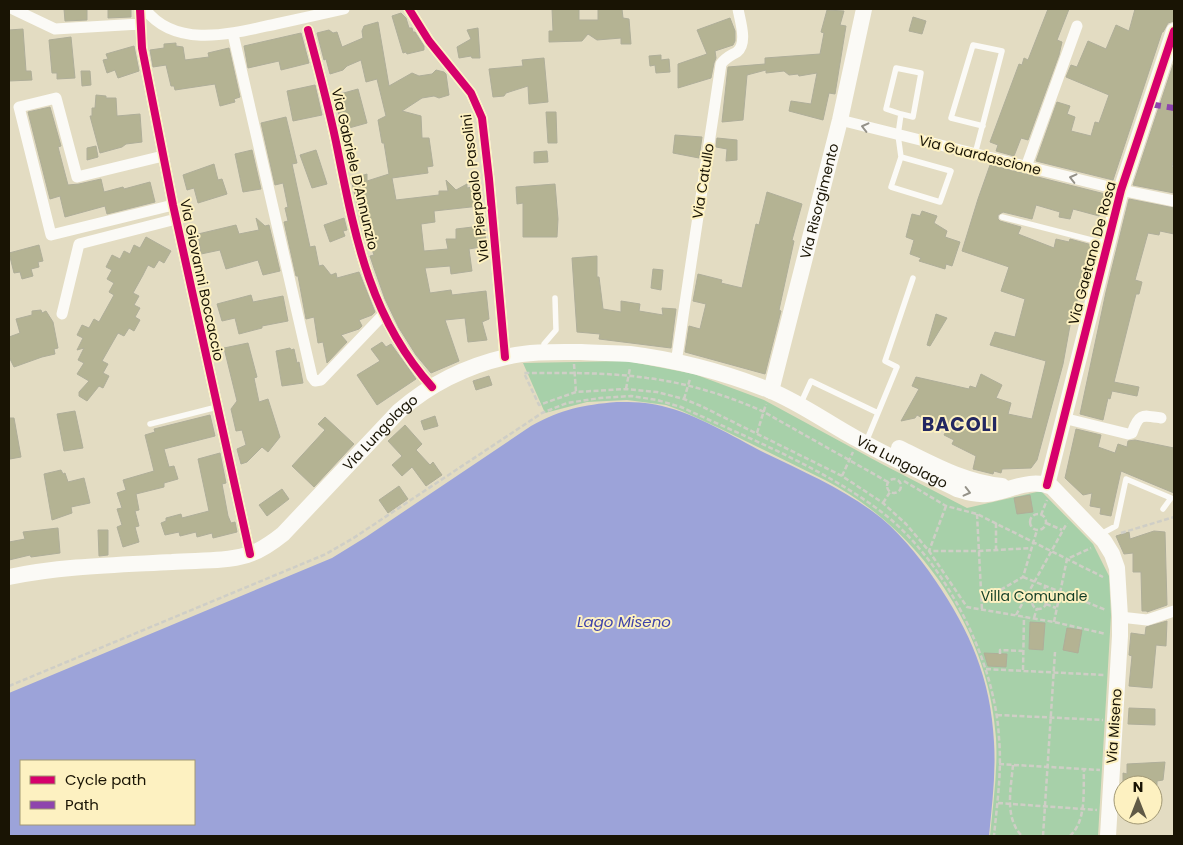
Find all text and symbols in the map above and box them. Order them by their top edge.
street label: Via Gabriele D'Annunzio [327,86,383,252]
street label: Via Pierpaolo Pasolini [456,113,494,263]
one-way arrow [861,122,869,132]
street label: Via Guardascione [917,130,1044,180]
street label: Via Risorgimento [795,141,844,261]
street label: Via Catullo [687,142,719,220]
one-way arrow [1069,173,1078,184]
street label: Via Gaetano De Rosa [1063,179,1121,327]
street label: Via Giovanni Boccaccio [175,197,229,363]
street label: Via Lungolago [338,390,422,475]
district label: BACOLI [922,411,998,438]
street label: Via Lungolago [853,430,951,493]
one-way arrow [963,486,971,497]
park label: Villa Comunale [981,586,1088,606]
water label: Lago Miseno [577,611,671,632]
street label: Via Miseno [1101,688,1127,764]
legend [20,760,195,825]
text: Cycle path [65,769,146,790]
north arrow [1113,775,1163,825]
text: N [1133,777,1143,797]
text: Path [65,794,99,815]

